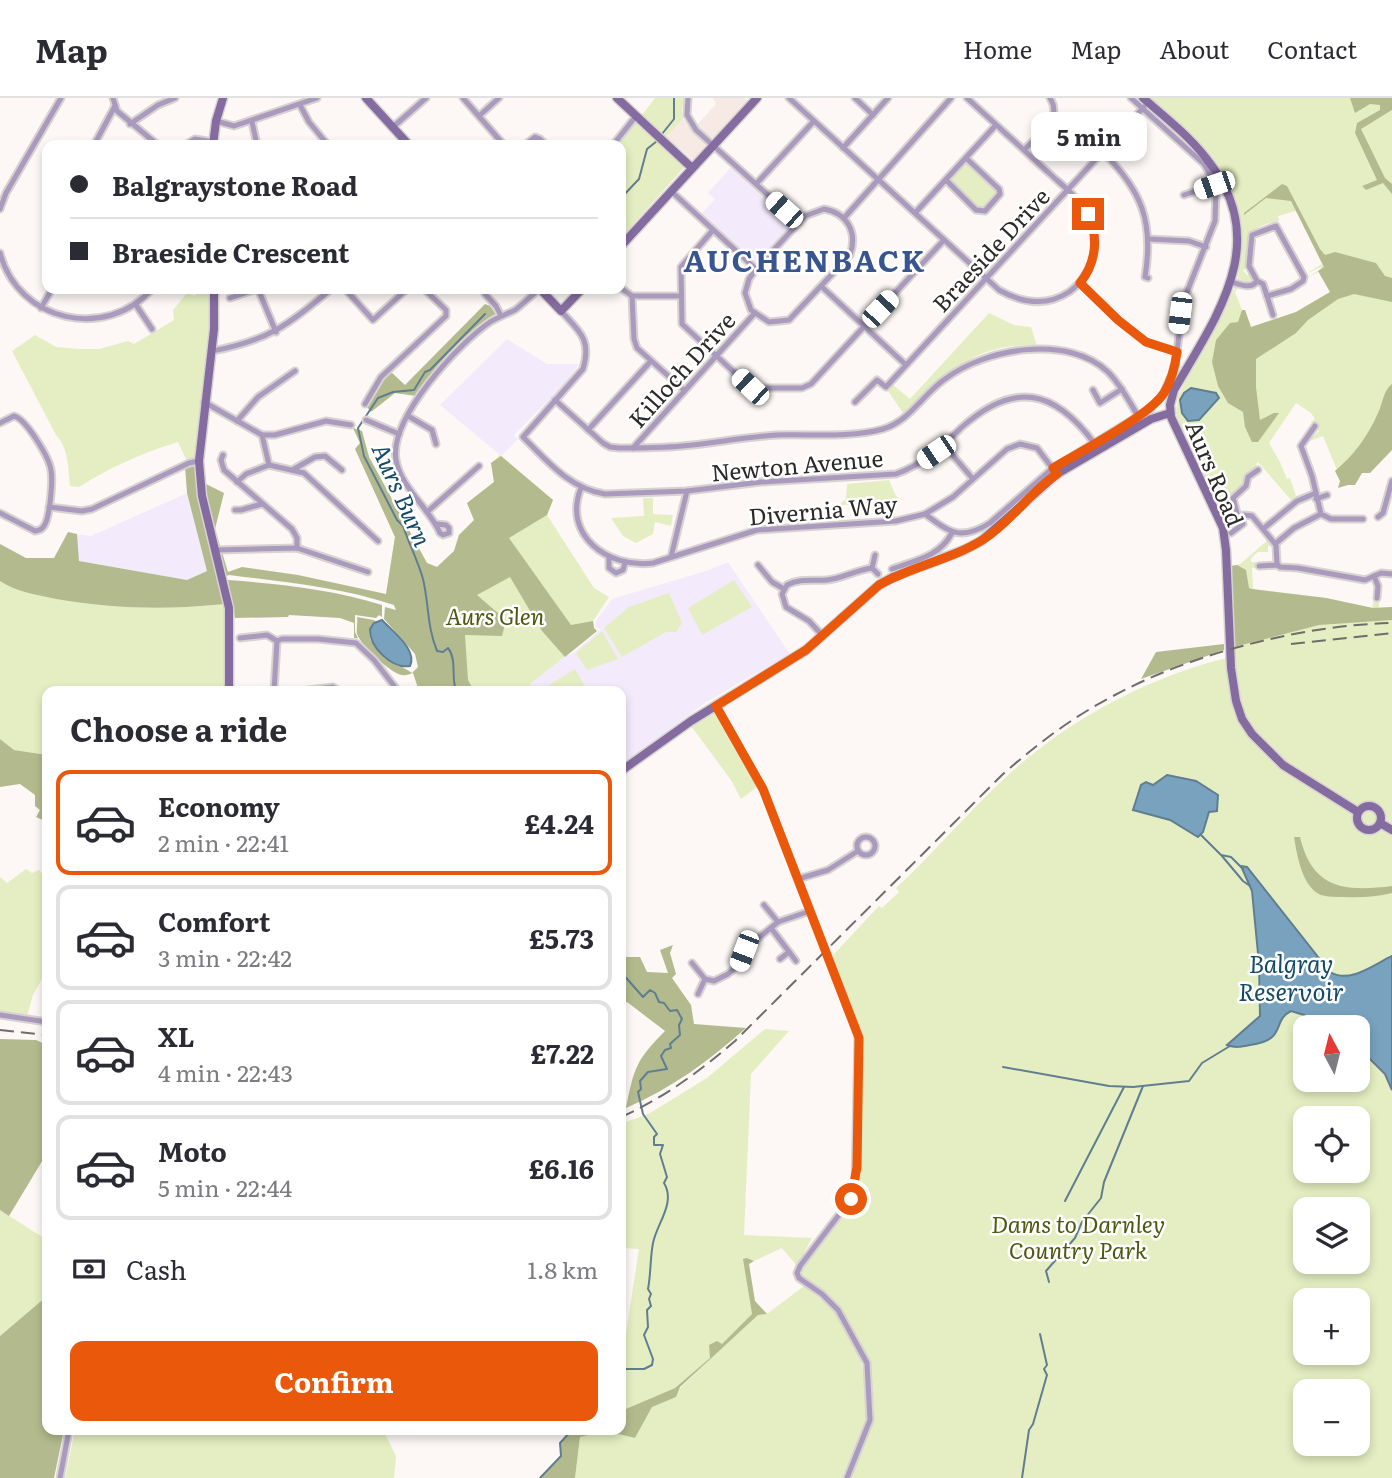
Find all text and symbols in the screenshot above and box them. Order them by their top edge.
text: Map [35,24,108,73]
text: Home [963,31,1032,66]
text: Map [1070,31,1121,66]
text: About [1159,31,1229,66]
text: Contact [1267,31,1357,66]
callout: 5 min [1030,113,1146,162]
text: 5 min [1057,119,1121,153]
text: Balgraystone Road [112,165,358,204]
car [1191,168,1238,202]
street label: Braeside Drive [923,179,1057,319]
car [762,188,807,232]
route end [1072,198,1104,230]
text: Braeside Crescent [112,232,349,271]
district label: AUCHENBACK [683,237,927,281]
car [858,286,903,332]
car [1168,291,1193,335]
street label: Killoch Drive [620,304,742,434]
car [728,365,773,409]
street label: Aurs Road [1178,415,1254,531]
car [913,432,960,472]
water label: Aurs Burn [365,437,441,551]
street label: Newton Avenue [710,440,884,488]
street label: Divernia Way [747,485,900,532]
park label: Aurs Glen [446,598,545,632]
text: Choose a ride [70,704,287,752]
text: Economy [158,786,280,825]
icon: car [74,791,137,854]
text: £4.24 [524,803,594,842]
text: 2 min · 22:41 [158,825,289,859]
text: Comfort [158,901,270,940]
icon: car [74,906,137,969]
text: £5.73 [529,918,594,957]
car [727,928,762,974]
text: 3 min · 22:42 [158,940,292,974]
water label: Balgray Reservoir [1238,945,1344,1008]
north arrow [1293,1015,1370,1092]
map controls [1293,1015,1370,1456]
text: XL [158,1016,195,1055]
icon: car [74,1021,137,1084]
text: £7.22 [530,1033,594,1072]
text: 4 min · 22:43 [158,1055,293,1089]
button: locate [1293,1106,1370,1183]
text: Moto [158,1131,227,1170]
icon: car [74,1136,137,1199]
text: £6.16 [529,1148,594,1187]
text: 5 min · 22:44 [158,1170,292,1204]
route start [835,1183,867,1215]
button: layers [1293,1197,1370,1274]
park label: Dams to Darnley Country Park [991,1206,1165,1266]
text: Cash [126,1249,187,1288]
icon: cash [70,1250,108,1288]
text: 1.8 km [528,1252,598,1286]
button: + [1293,1288,1370,1365]
button: Confirm [70,1341,598,1421]
button: − [1293,1379,1370,1456]

